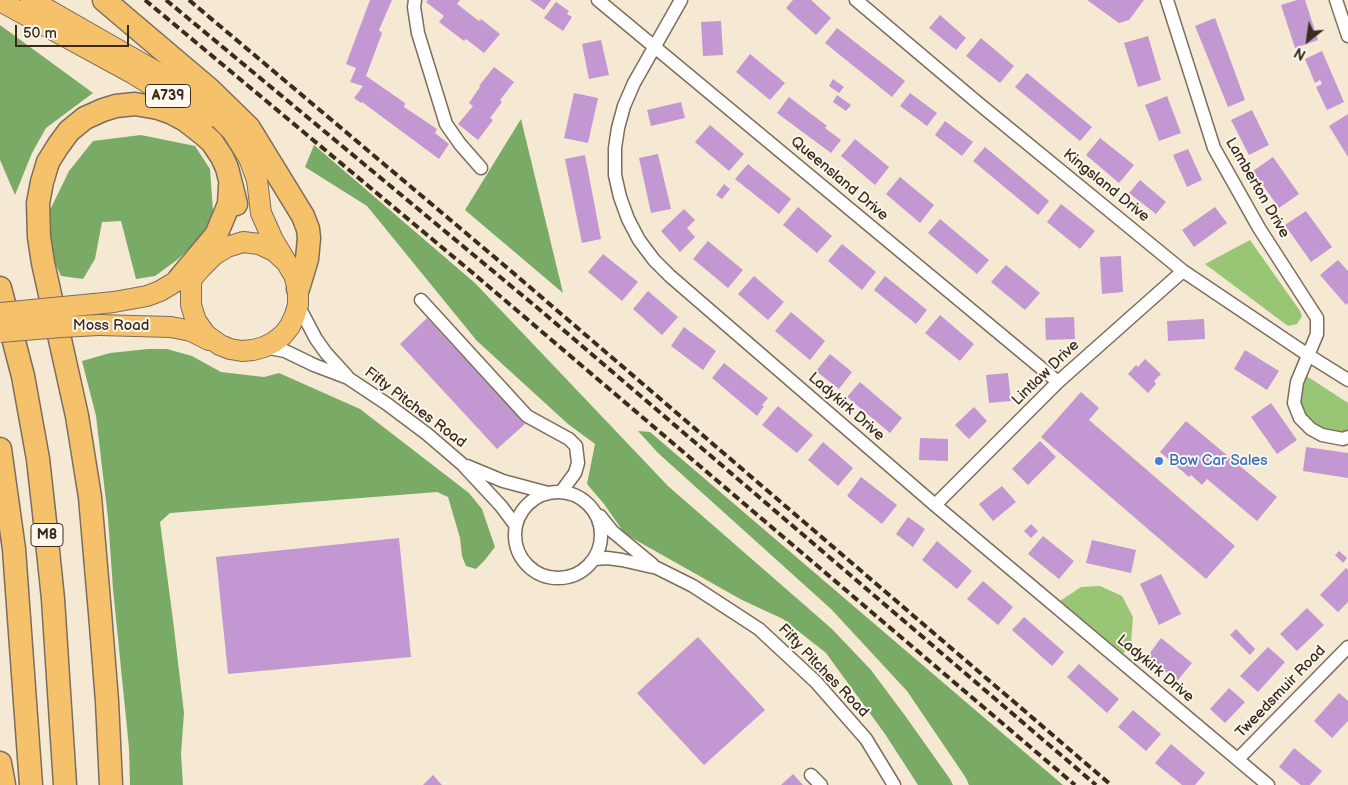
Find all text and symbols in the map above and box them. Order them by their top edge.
scale bar [18,15,131,47]
north arrow [1283,15,1333,65]
text: 50 m [23,24,57,43]
text: N [1291,43,1309,63]
road number: A739 [146,84,190,108]
street label: Queensland Drive [787,133,891,225]
street label: Lamberton Drive [1221,135,1293,241]
street label: Kingsland Drive [1059,146,1153,226]
street label: Moss Road [73,317,149,335]
street label: Lintlaw Drive [1009,337,1083,409]
street label: Fifty Pitches Road [361,364,469,452]
street label: Ladykirk Drive [804,369,888,445]
place label: Bow Car Sales [1169,452,1268,470]
marker: Bow Car Sales [1153,455,1165,467]
road number: M8 [31,524,63,546]
street label: Fifty Pitches Road [774,621,872,721]
street label: Ladykirk Drive [1113,632,1197,706]
street label: Tweedsmuir Road [1232,642,1330,742]

